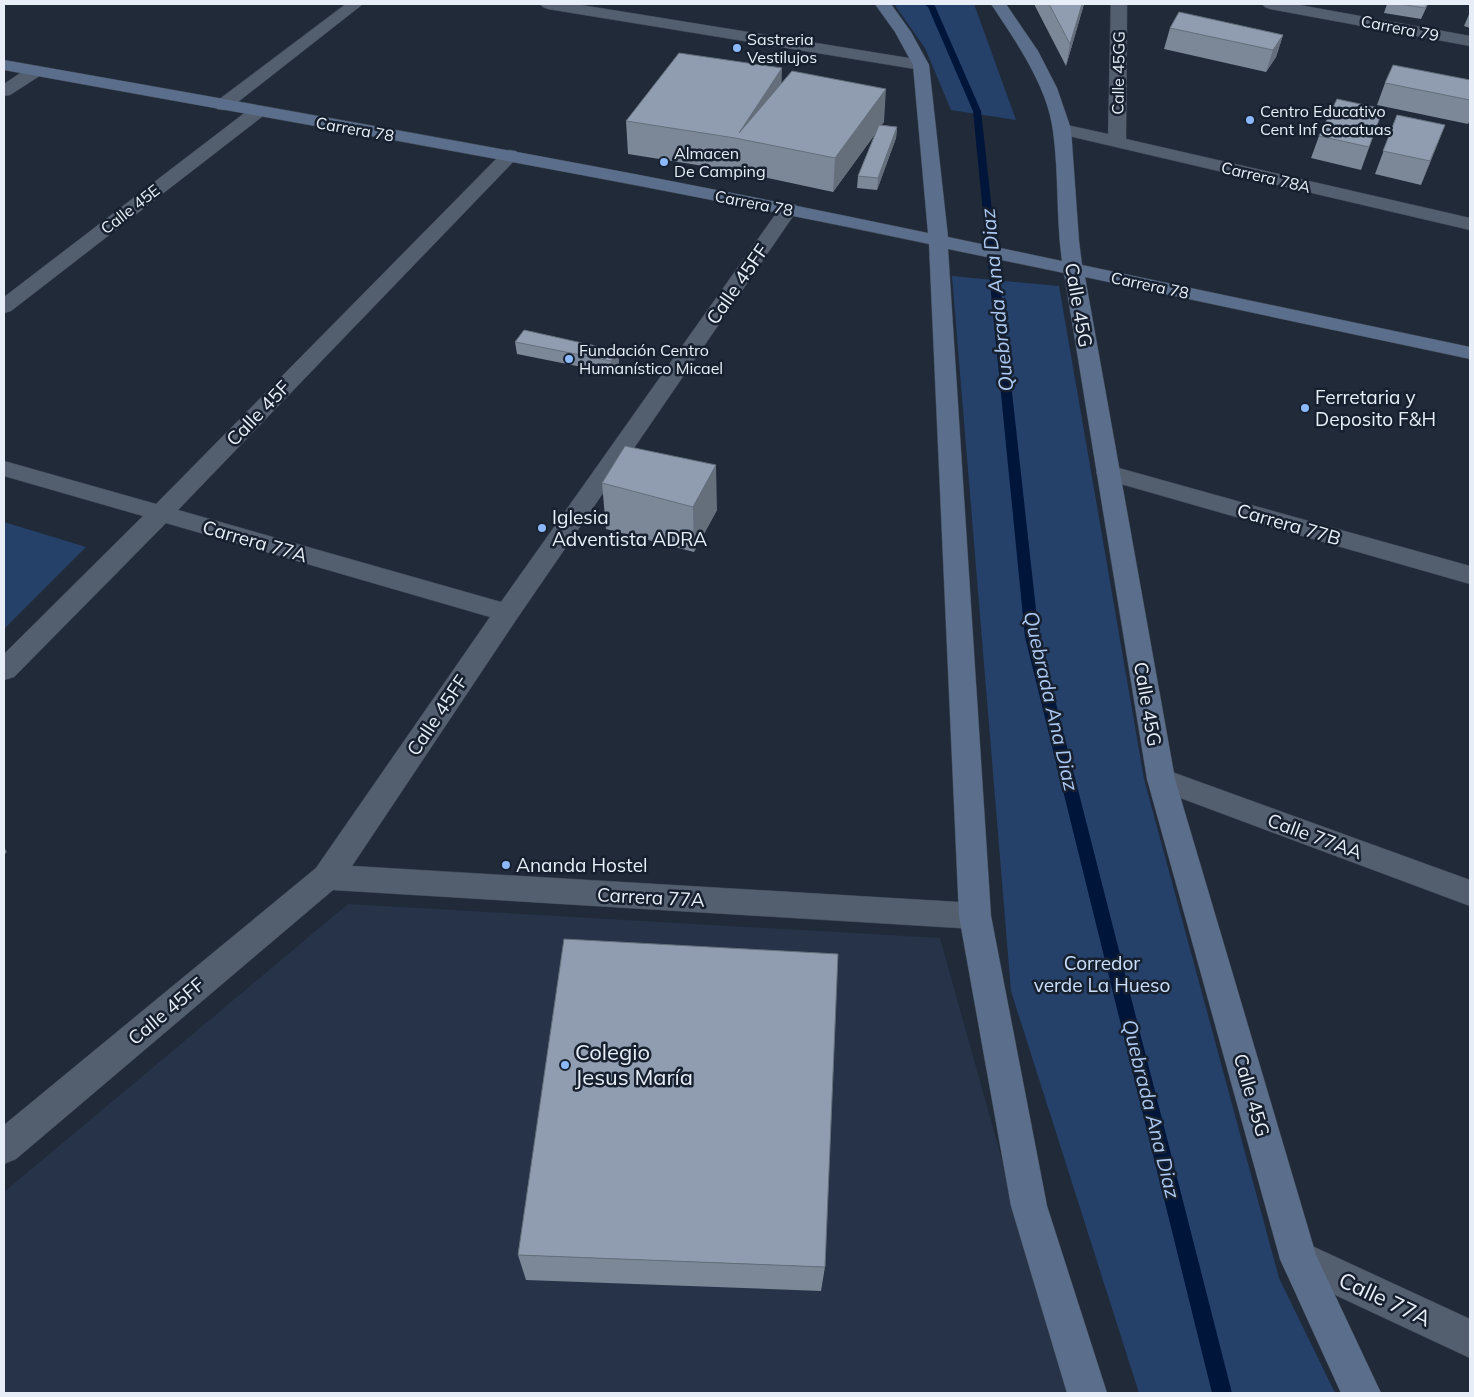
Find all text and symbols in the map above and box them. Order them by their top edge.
street label: Carrera 79 [1359,11,1441,45]
place label: Sastreria Vestilujos [747,29,817,67]
street label: Calle 45GG [1107,31,1129,115]
marker: Sastreria Vestilujos [731,42,743,54]
place label: Centro Educativo Cent Inf Cacatuas [1260,101,1392,139]
street label: Carrera 78 [314,112,396,146]
marker: Centro Educativo Cent Inf Cacatuas [1244,114,1256,126]
place label: Almacen De Camping [674,143,766,181]
marker: Almacen De Camping [658,156,670,168]
street label: Carrera 78A [1219,157,1313,197]
street label: Calle 45E [97,180,163,238]
street label: Carrera 78 [713,186,795,220]
water label: Quebrada Ana Diaz [974,207,1019,393]
street label: Calle 45FF [701,239,774,329]
street label: Calle 45G [1060,261,1098,349]
street label: Carrera 78 [1109,267,1191,303]
place label: Fundación Centro Humanístico Micael [579,340,723,378]
marker: Fundación Centro Humanístico Micael [563,353,575,365]
street label: Calle 45F [221,375,295,451]
place label: Ferretaria y Deposito F&H [1315,385,1436,431]
marker: Ferretaria y Deposito F&H [1299,402,1311,414]
street label: Carrera 77B [1234,498,1344,550]
place label: Iglesia Adventista ADRA [552,505,707,551]
street label: Carrera 77A [200,515,310,567]
marker: Iglesia Adventista ADRA [536,522,548,534]
water label: Quebrada Ana Diaz [1019,608,1084,794]
street label: Calle 45G [1129,660,1167,748]
street label: Calle 45FF [401,670,473,760]
street label: Calle 77AA [1264,808,1366,864]
place label: Ananda Hostel [516,853,648,877]
marker: Ananda Hostel [500,859,512,871]
street label: Carrera 77A [596,882,706,912]
park label: Corredor verde La Hueso [1034,951,1170,997]
street label: Calle 45FF [123,972,209,1050]
water label: Quebrada Ana Diaz [1117,1017,1186,1202]
place label: Colegio Jesus María [575,1038,693,1091]
street label: Calle 45G [1229,1051,1275,1139]
marker: Colegio Jesus María [559,1059,571,1071]
street label: Calle 77A [1334,1265,1436,1333]

